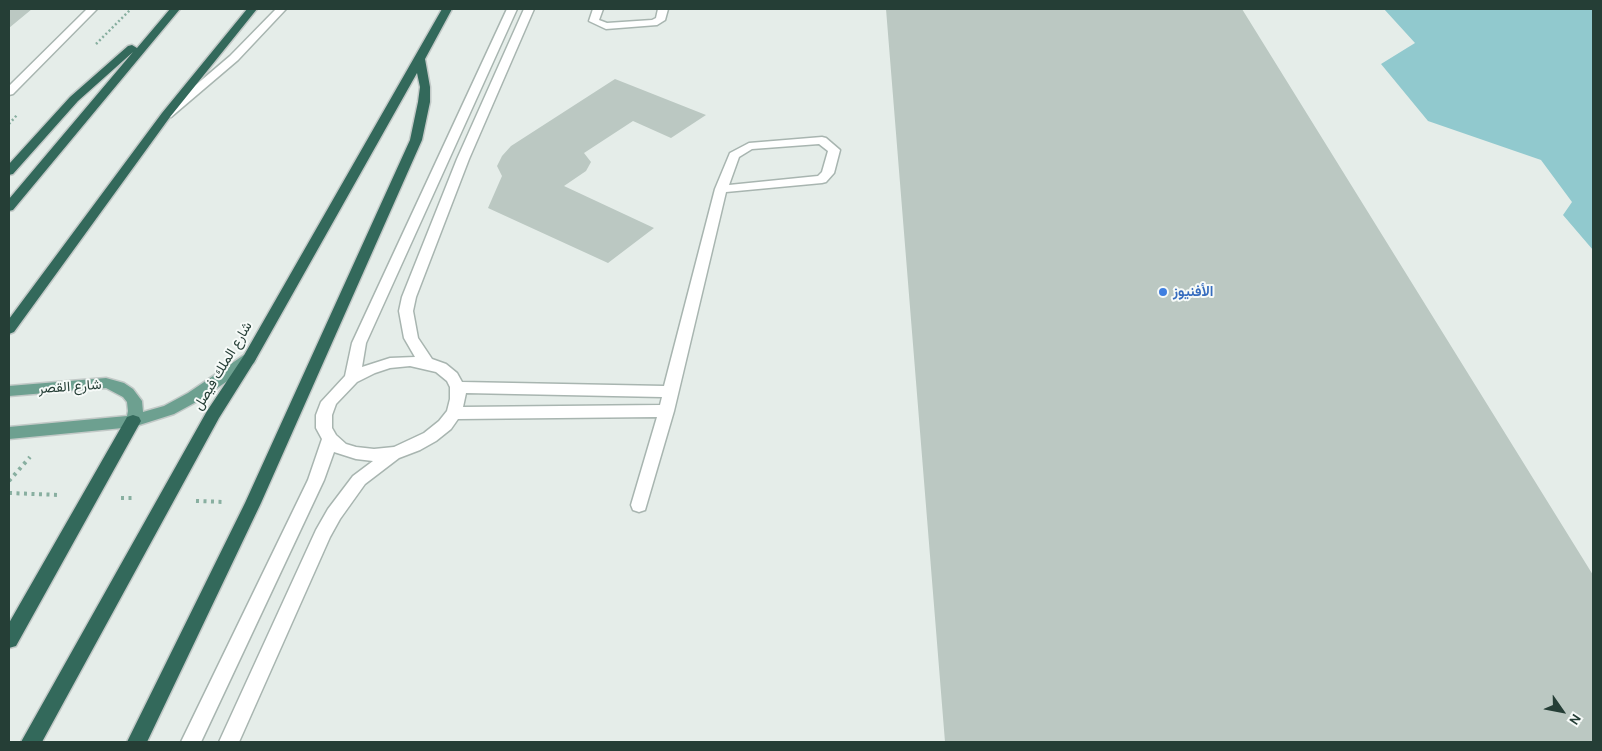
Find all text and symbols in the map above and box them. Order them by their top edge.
place label: الأفنيوز [1173,284,1213,300]
marker: الأفنيوز [1157,286,1169,298]
street label: شارع الملك فيصل [190,319,256,413]
street label: شارع القصر [38,376,102,398]
north arrow [1537,686,1587,736]
text: N [1565,711,1585,728]

